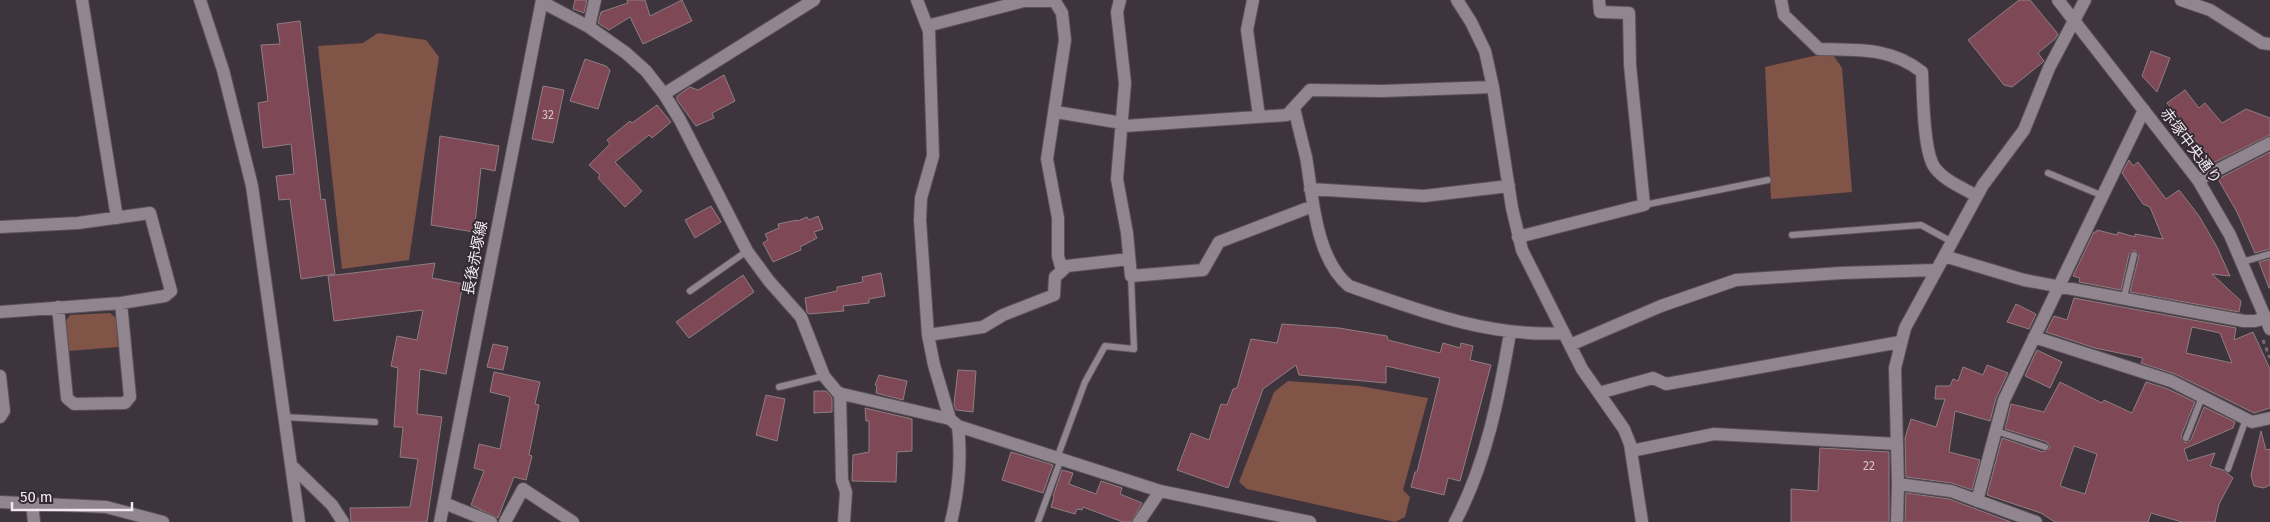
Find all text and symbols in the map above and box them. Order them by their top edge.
street label: 赤塚中央通り [2157,105,2225,187]
house number: 32 [542,108,554,122]
street label: 長後赤塚線 [459,219,491,297]
house number: 22 [1863,459,1875,473]
scale bar [12,480,132,512]
text: 50 m [20,488,53,506]

